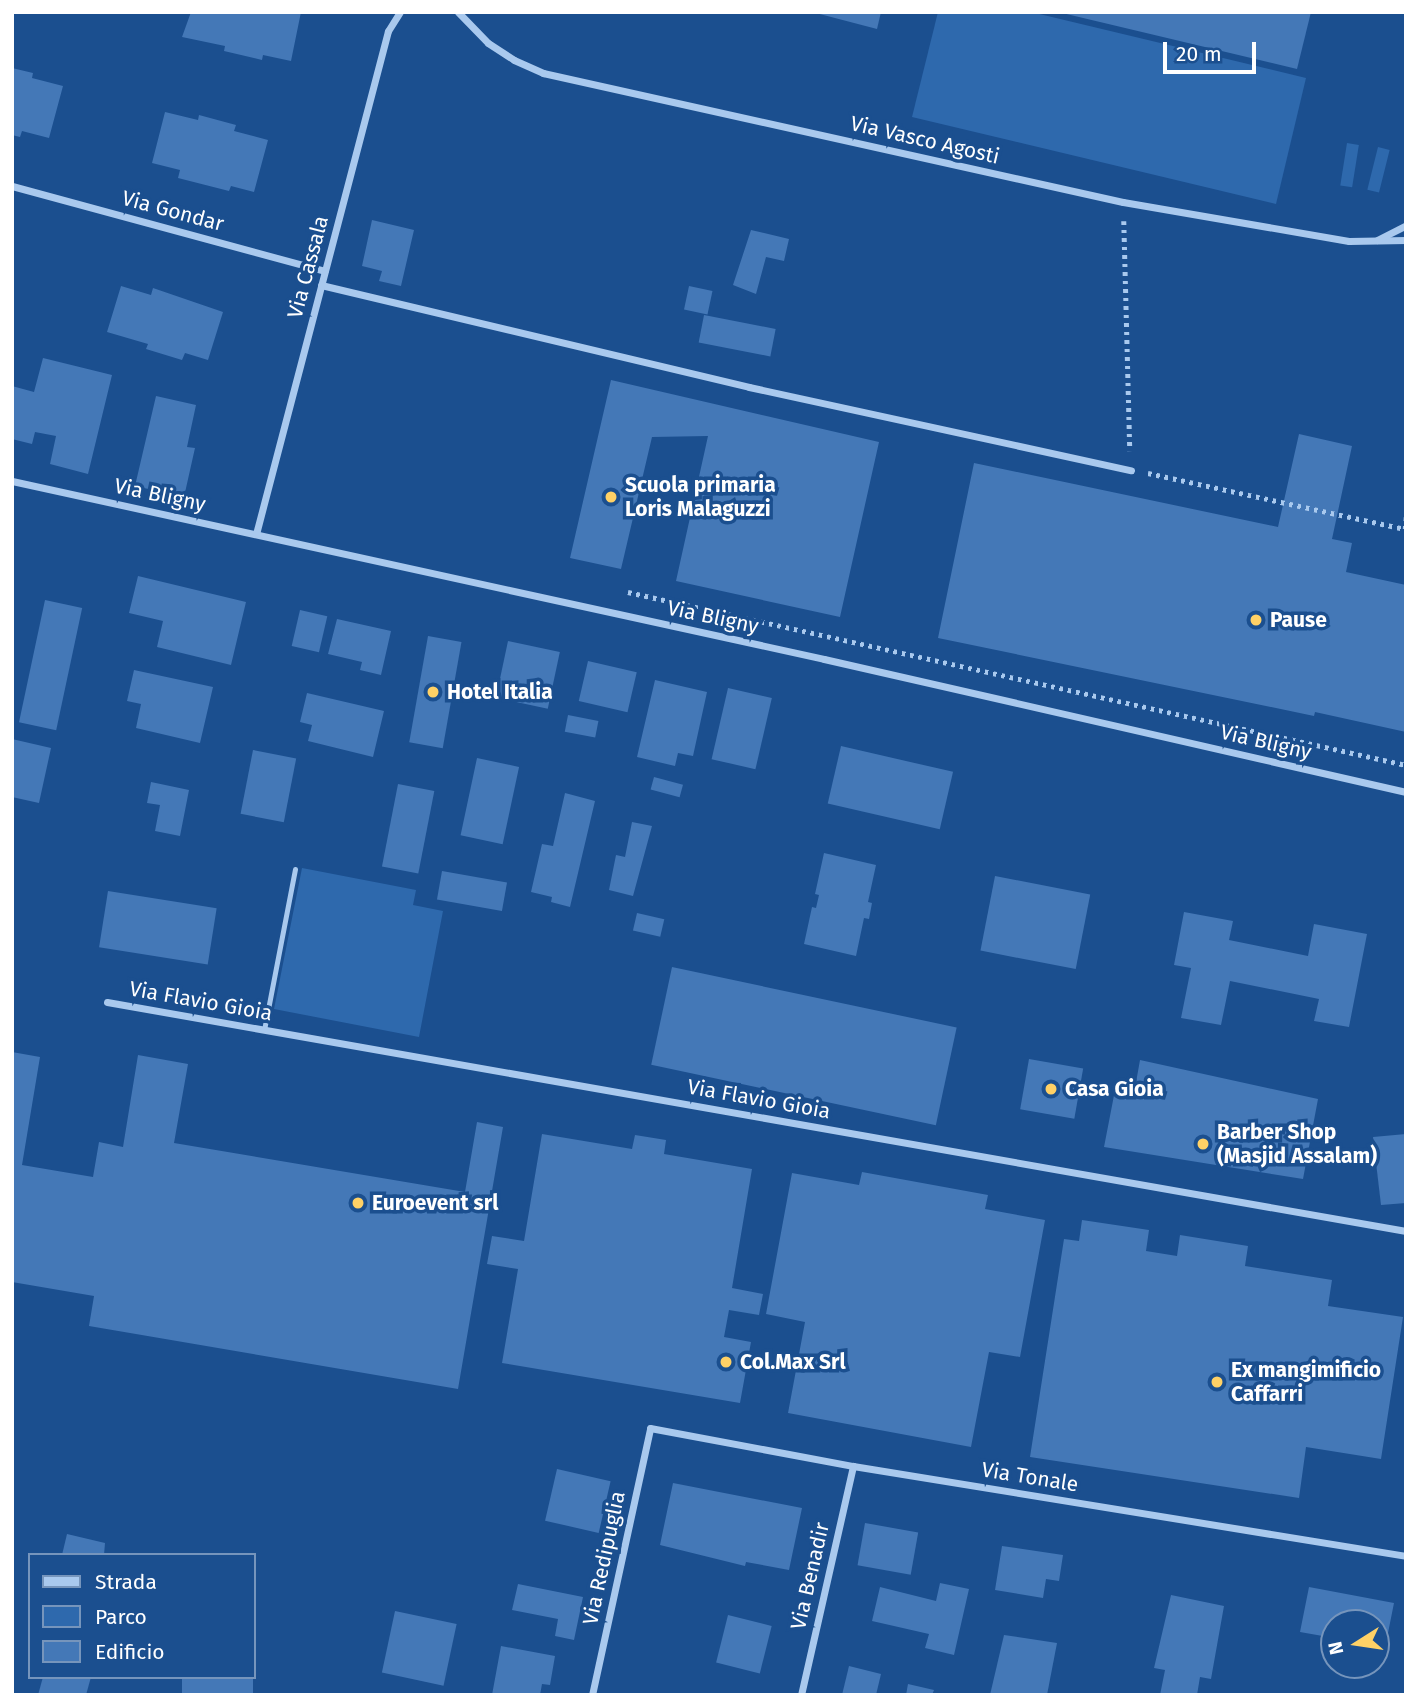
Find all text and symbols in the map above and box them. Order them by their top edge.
scale bar [1166,28,1259,72]
text: 20 m [1176,41,1222,67]
street label: Via Vasco Agosti [848,111,1002,169]
street label: Via Gondar [119,185,227,237]
street label: Via Cassala [282,213,334,321]
place label: Scuola primaria Loris Malaguzzi [625,472,776,522]
street label: Via Bligny [112,473,208,517]
marker: Scuola primaria Loris Malaguzzi [603,489,619,505]
street label: Via Bligny [665,595,761,639]
place label: Pause [1270,607,1327,633]
marker: Pause [1248,612,1264,628]
place label: Hotel Italia [447,679,553,705]
marker: Hotel Italia [425,684,441,700]
street label: Via Bligny [1218,719,1314,765]
street label: Via Flavio Gioia [128,976,274,1026]
street label: Via Flavio Gioia [686,1074,832,1124]
place label: Casa Gioia [1065,1076,1164,1102]
marker: Casa Gioia [1043,1081,1059,1097]
place label: Barber Shop (Masjid Assalam) [1217,1119,1377,1169]
marker: Barber Shop (Masjid Assalam) [1195,1136,1211,1152]
place label: Euroevent srl [372,1190,498,1216]
marker: Euroevent srl [350,1195,366,1211]
place label: Col.Max Srl [740,1349,846,1375]
marker: Col.Max Srl [718,1354,734,1370]
place label: Ex mangimificio Caffarri [1231,1357,1381,1407]
marker: Ex mangimificio Caffarri [1209,1374,1225,1390]
street label: Via Tonale [980,1457,1080,1497]
street label: Via Redipuglia [578,1489,630,1627]
street label: Via Benadir [785,1520,835,1632]
legend [28,1553,256,1679]
text: Strada [95,1569,157,1595]
text: Parco [95,1604,147,1630]
north arrow [1320,1609,1390,1679]
text: Edificio [95,1639,165,1665]
text: N [1323,1640,1348,1657]

